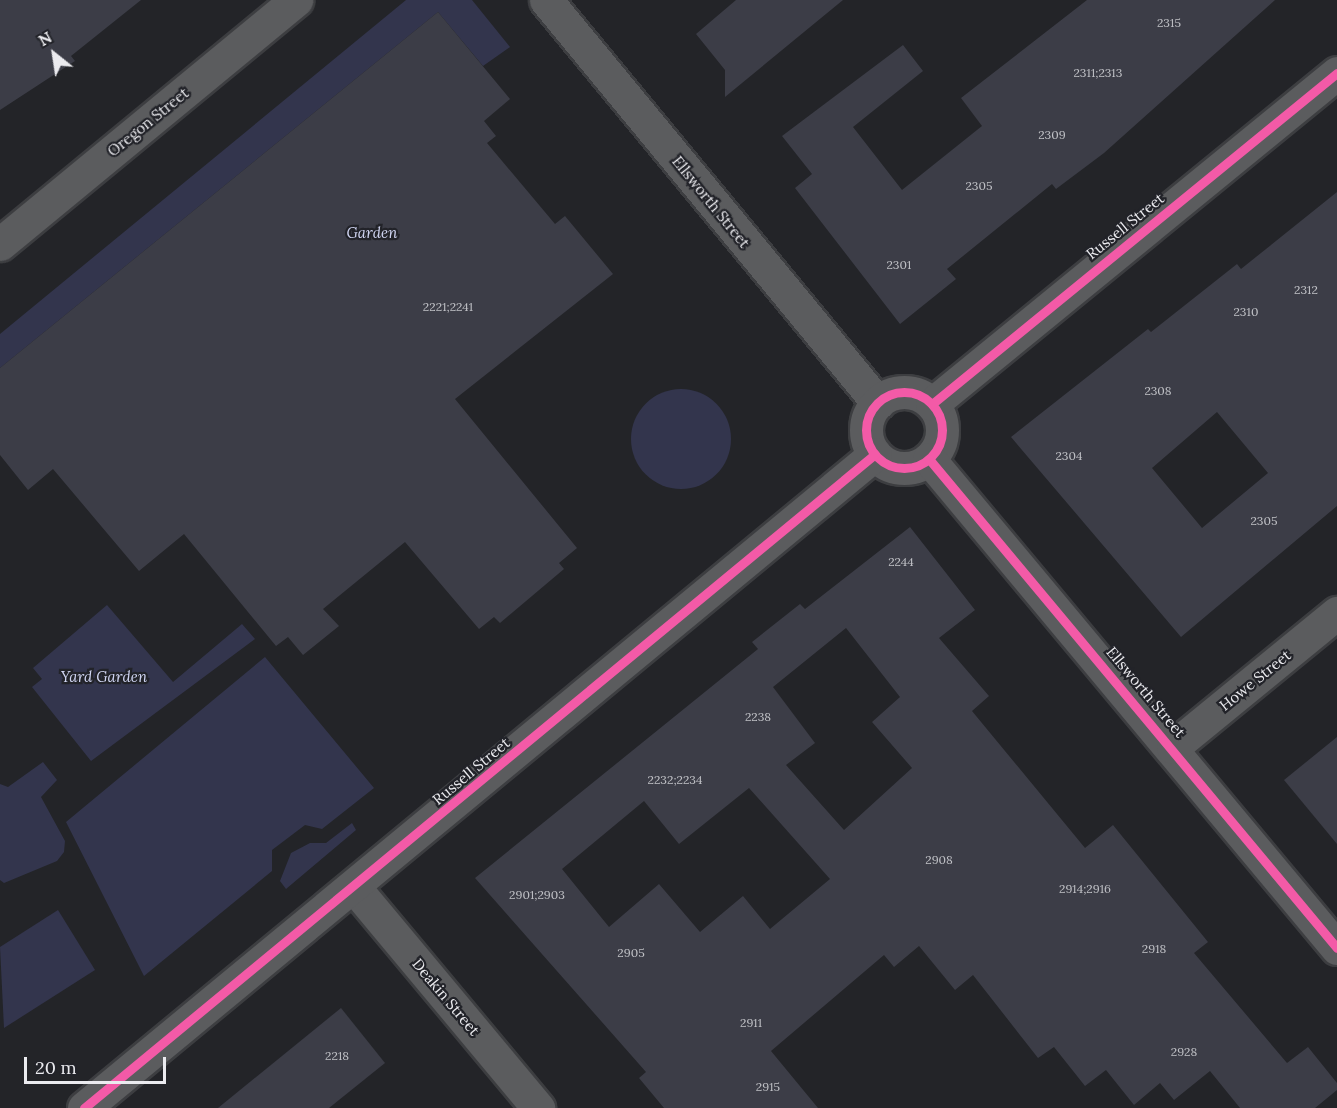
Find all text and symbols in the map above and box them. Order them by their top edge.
house number: 2315 [1157,16,1181,30]
north arrow [24,24,84,84]
text: N [35,27,55,50]
house number: 2311;2313 [1074,66,1122,80]
street label: Oregon Street [104,84,192,160]
house number: 2309 [1038,128,1066,142]
street label: Ellsworth Street [668,152,754,252]
house number: 2305 [966,179,992,193]
street label: Russell Street [1082,189,1168,263]
park label: Garden [347,224,397,242]
house number: 2301 [887,258,911,272]
house number: 2312 [1294,283,1318,297]
house number: 2221;2241 [423,300,473,314]
house number: 2310 [1234,305,1258,319]
house number: 2308 [1144,384,1172,398]
house number: 2304 [1056,449,1082,463]
house number: 2305 [1251,514,1277,528]
house number: 2244 [888,555,914,569]
street label: Ellsworth Street [1103,643,1189,741]
street label: Howe Street [1216,646,1294,714]
park label: Yard Garden [61,668,147,686]
house number: 2238 [745,710,771,724]
street label: Russell Street [429,734,513,808]
house number: 2232;2234 [648,773,702,787]
house number: 2908 [925,853,953,867]
house number: 2914;2916 [1059,882,1111,896]
house number: 2901;2903 [509,888,565,902]
house number: 2918 [1142,942,1166,956]
house number: 2905 [617,946,645,960]
street label: Deakin Street [409,955,483,1039]
house number: 2911 [740,1016,762,1030]
scale bar [27,1045,170,1083]
house number: 2928 [1171,1045,1197,1059]
house number: 2218 [325,1049,349,1063]
text: 20 m [35,1056,77,1079]
house number: 2915 [756,1080,780,1094]

